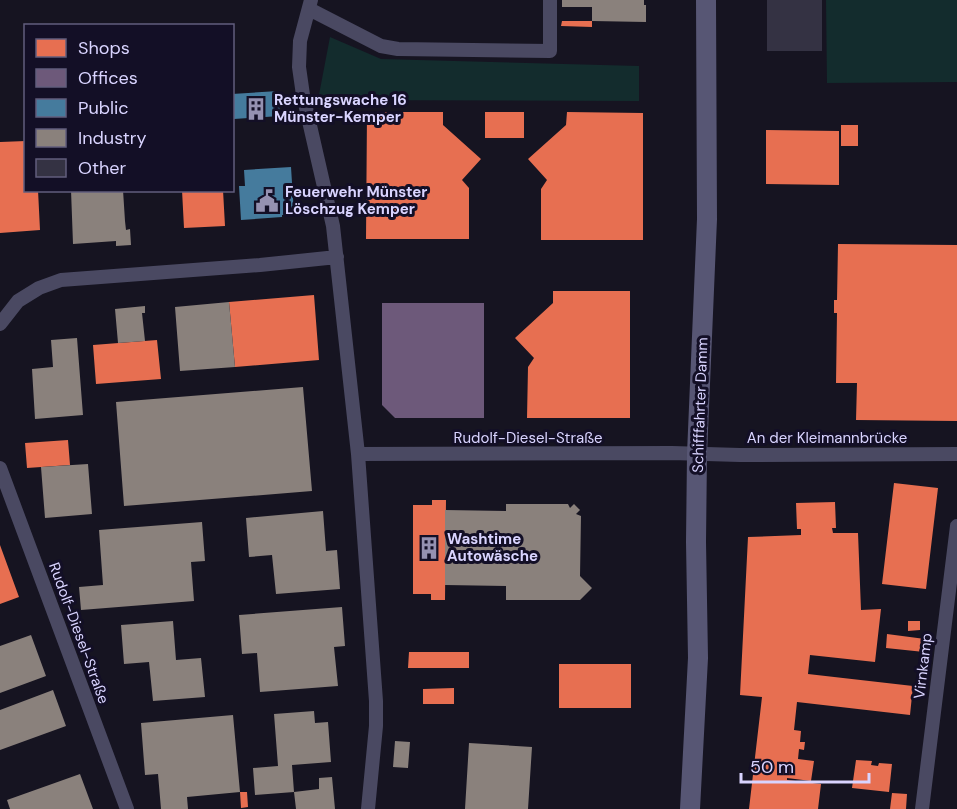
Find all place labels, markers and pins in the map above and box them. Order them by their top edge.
place label: Rettungswache 16 Münster-Kemper [274,90,407,127]
building icon: Rettungswache 16 Münster-Kemper [243,96,269,122]
place label: Feuerwehr Münster Löschzug Kemper [285,182,427,219]
public building icon: Feuerwehr Münster Löschzug Kemper [254,188,280,214]
place label: Washtime Autowäsche [447,529,538,566]
building icon: Washtime Autowäsche [416,535,442,561]

